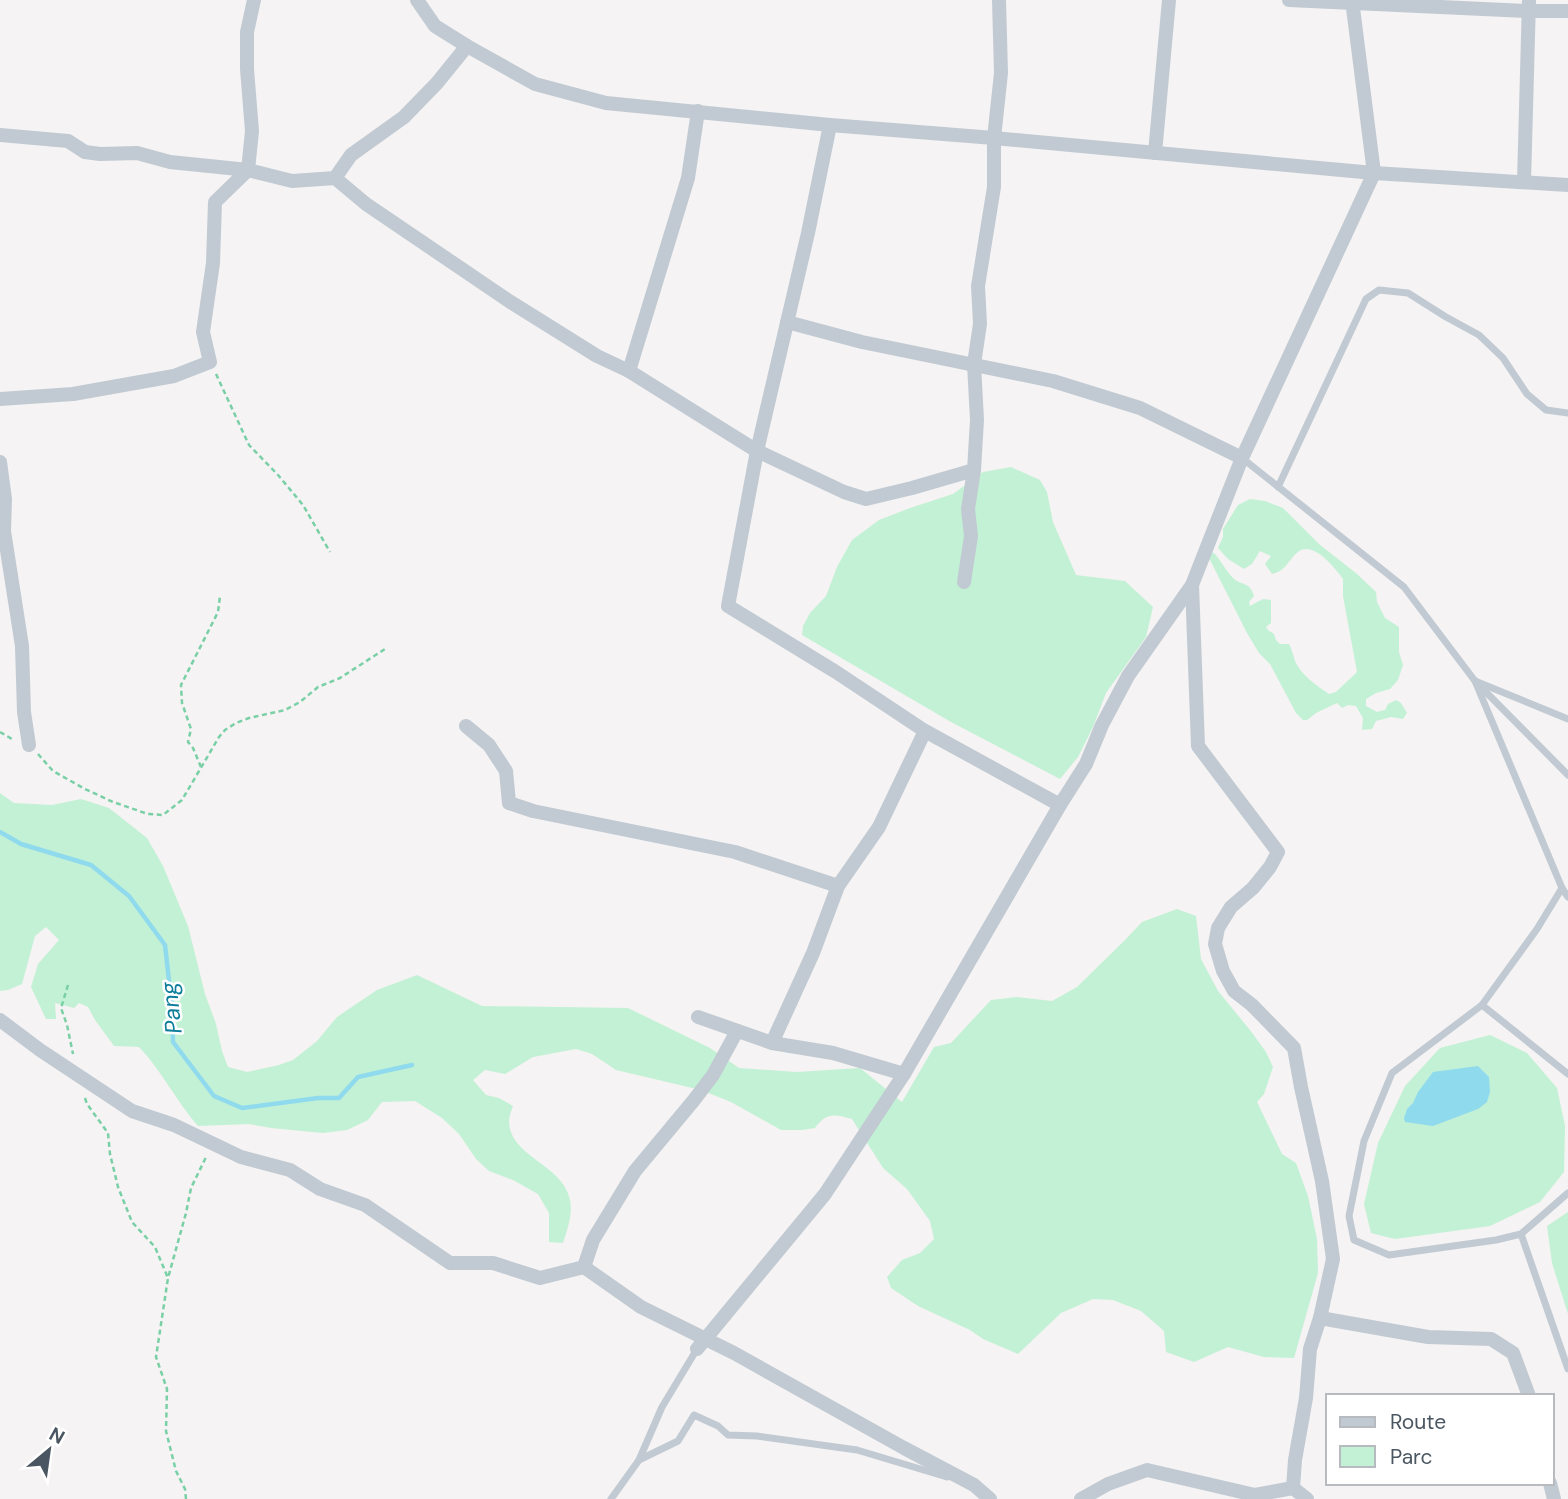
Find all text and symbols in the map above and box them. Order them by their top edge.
water label: Pang [153,979,189,1035]
legend [1326,1394,1554,1485]
text: Route [1390,1408,1446,1436]
north arrow [14,1415,84,1485]
text: N [45,1421,69,1450]
text: Parc [1390,1443,1433,1471]

